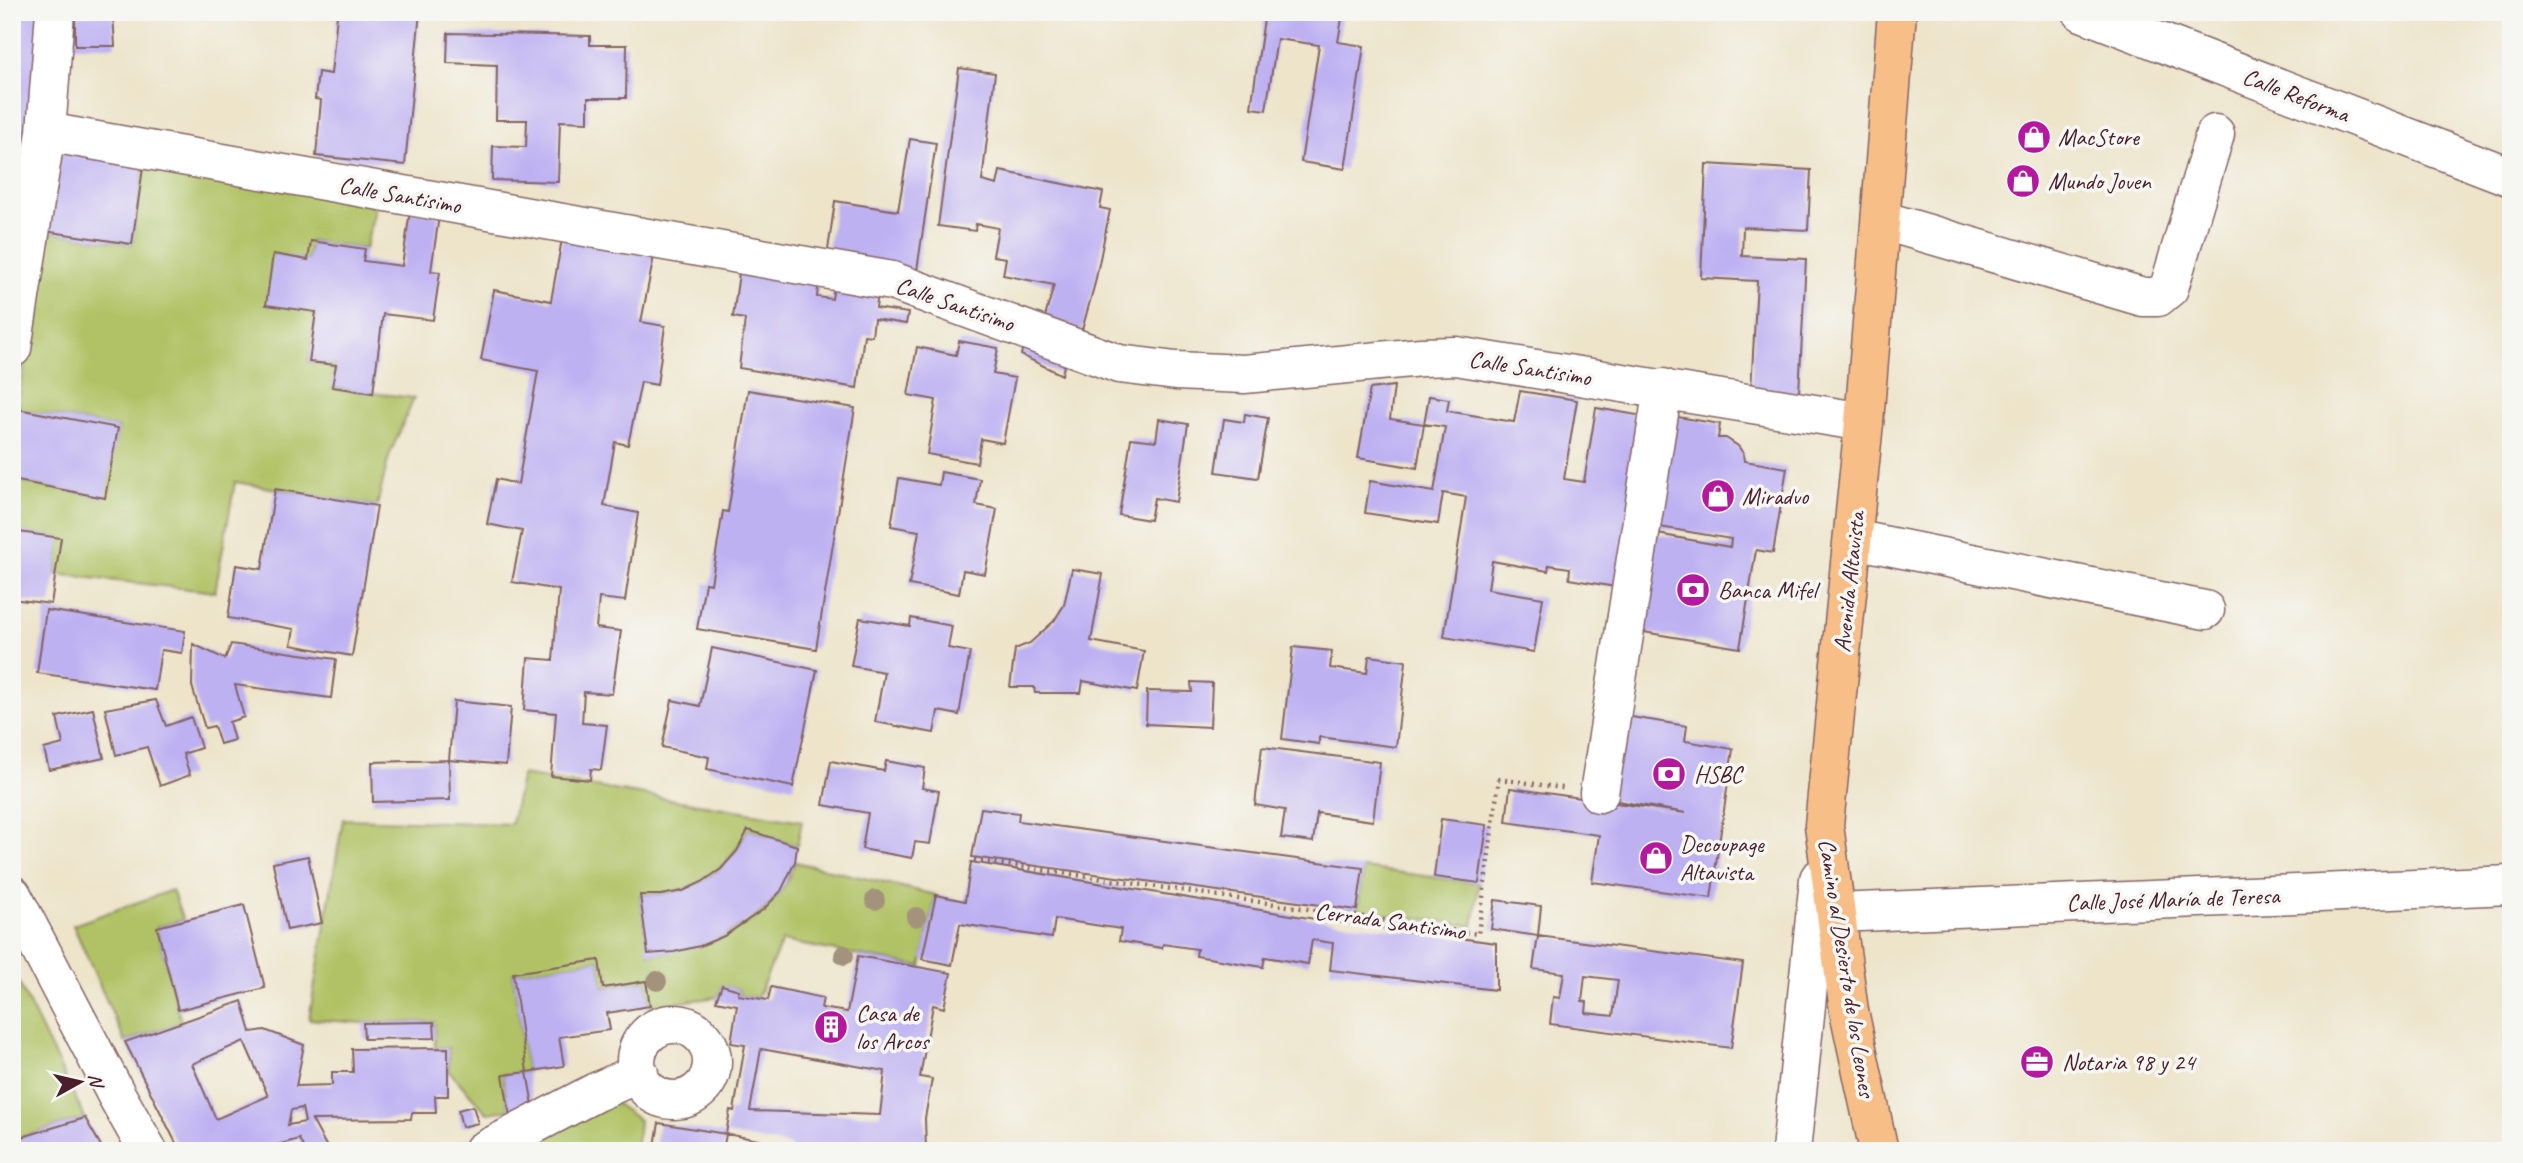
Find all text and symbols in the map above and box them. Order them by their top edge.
street label: Calle Reforma [2238,61,2355,130]
shop icon: MacStore [2015,118,2053,156]
place label: MacStore [2058,122,2141,152]
shop icon: Mundo Joven [2004,162,2042,200]
place label: Mundo Joven [2048,166,2152,196]
street label: Calle Santisimo [337,170,465,221]
street label: Calle Santisimo [892,270,1019,339]
street label: Calle Santisimo [1467,344,1595,393]
shop icon: Miradvo [1699,477,1737,515]
place label: Miradvo [1742,481,1810,511]
street label: Avenida Altavista [1827,508,1872,654]
bank icon: Banca Mifel [1674,571,1712,609]
place label: Banca Mifel [1718,575,1820,605]
bank icon: HSBC [1650,755,1688,793]
place label: HSBC [1694,759,1745,789]
place label: Decoupage Altavista [1680,829,1766,887]
street label: Camino al Desierto de los Leones [1812,837,1883,1101]
shop icon: Decoupage Altavista [1637,839,1675,877]
street label: Calle José María de Teresa [2066,880,2281,918]
street label: Cerrada Santisimo [1313,896,1469,947]
place label: Casa de los Arcos [856,998,930,1056]
building icon: Casa de los Arcos [812,1008,850,1046]
office icon: Notaria 98 y 24 [2018,1043,2056,1081]
place label: Notaria 98 y 24 [2062,1047,2197,1077]
north arrow [46,1048,116,1118]
text: N [83,1072,109,1090]

